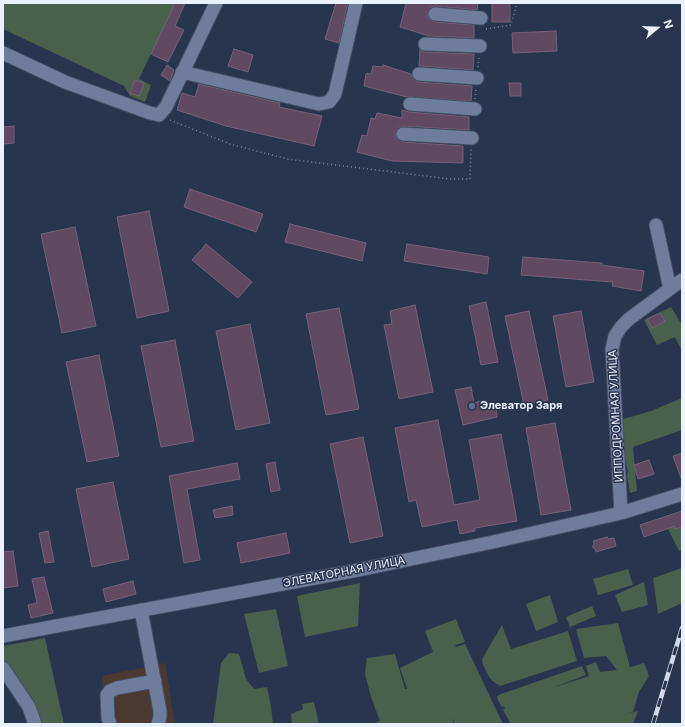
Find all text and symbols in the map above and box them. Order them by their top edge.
north arrow [637,8,677,48]
text: N [660,18,676,30]
street label: ИППОДРОМНАЯ УЛИЦА [606,350,626,482]
place label: Элеватор Заря [480,399,562,413]
marker: Элеватор Заря [467,401,477,411]
street label: ЭЛЕВАТОРНАЯ УЛИЦА [282,554,406,590]

